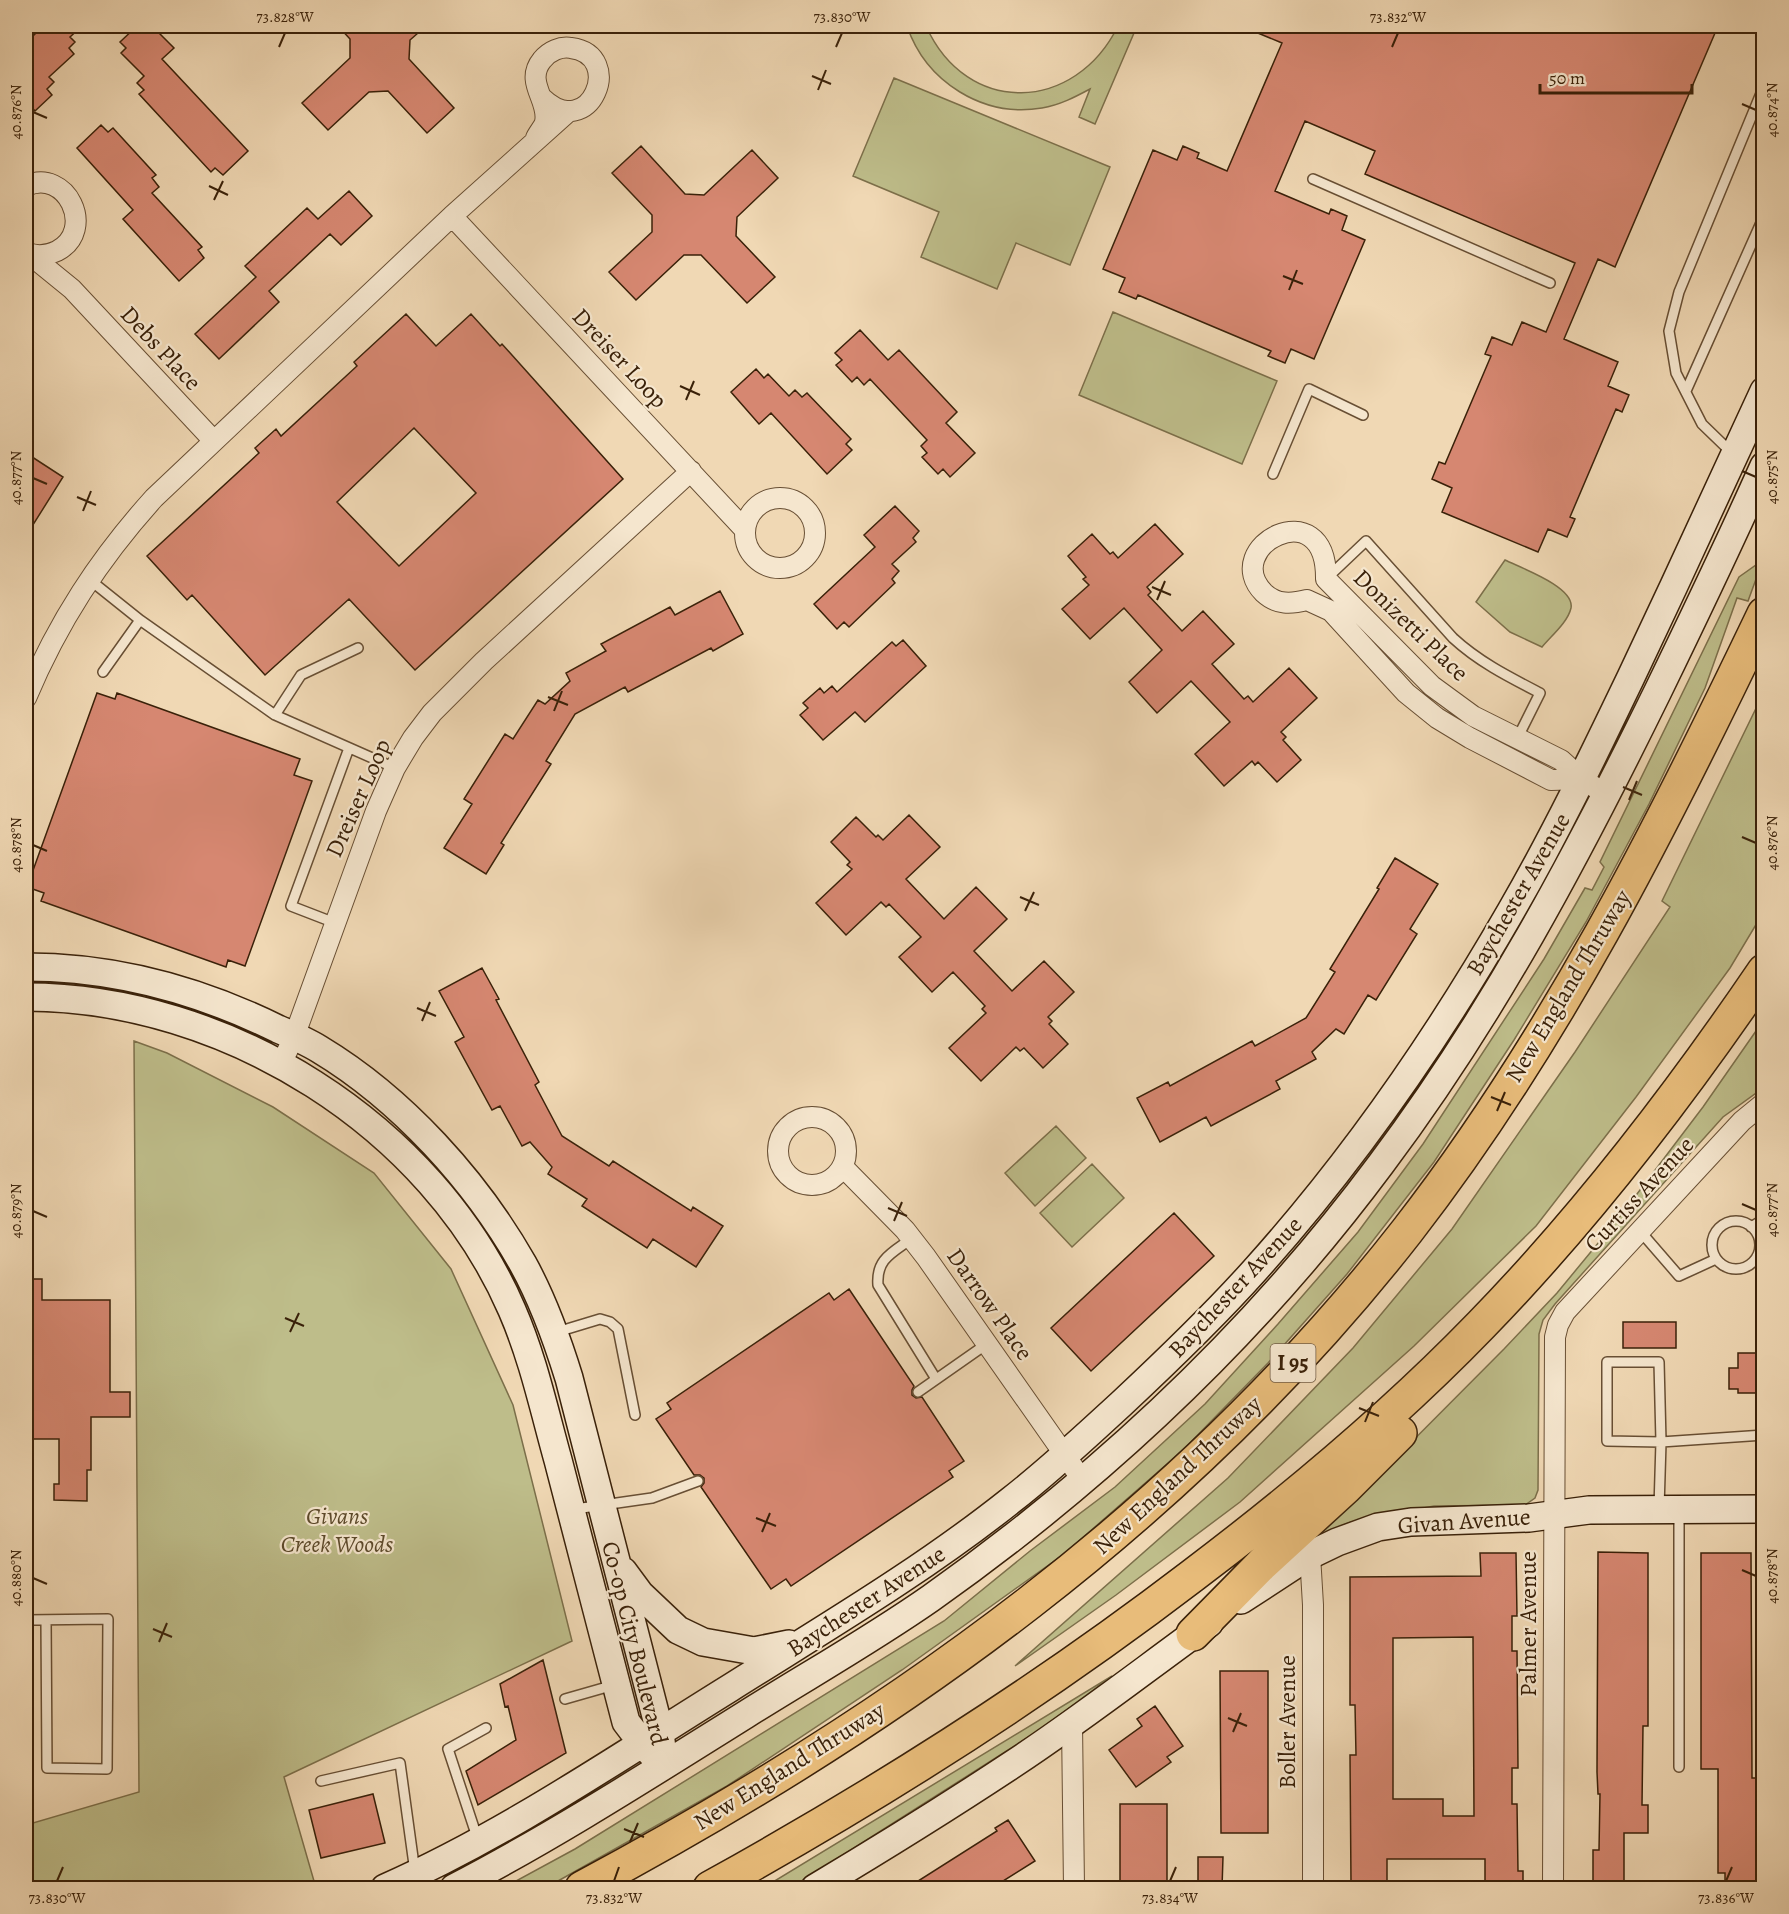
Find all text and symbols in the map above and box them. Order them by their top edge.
text: 73.828°W [256,7,314,27]
text: 73.830°W [813,7,871,27]
text: 73.832°W [1370,7,1426,27]
scale bar [1540,57,1692,95]
text: 50 m [1549,66,1585,90]
text: 40.874°N [1762,82,1782,138]
text: 40.876°N [6,84,26,140]
street label: Debs Place [113,299,209,397]
street label: Dreiser Loop [565,301,675,415]
text: 40.875°N [1762,449,1782,504]
text: 40.877°N [6,451,26,505]
street label: Donizetti Place [1346,562,1476,688]
street label: Dreiser Loop [318,734,398,862]
street label: Baychester Avenue [1458,807,1578,981]
text: 40.876°N [1762,815,1782,871]
text: 40.878°N [6,817,26,873]
street label: New England Thruway [1498,883,1638,1088]
street label: Curtiss Avenue [1577,1129,1701,1259]
text: 40.879°N [6,1183,26,1239]
text: 40.877°N [1762,1183,1782,1237]
street label: Baychester Avenue [1161,1209,1309,1365]
street label: Darrow Place [940,1241,1040,1367]
road number: I 95 [1270,1344,1316,1382]
street label: New England Thruway [1086,1388,1268,1562]
park label: Givans Creek Woods [281,1500,393,1560]
street label: Givan Avenue [1396,1500,1532,1542]
street label: Co-op City Boulevard [594,1538,676,1748]
street label: Baychester Avenue [781,1538,951,1664]
text: 40.878°N [1762,1548,1782,1604]
text: 40.880°N [6,1549,26,1607]
street label: Palmer Avenue [1512,1551,1544,1697]
street label: Boller Avenue [1271,1655,1303,1789]
street label: New England Thruway [687,1694,891,1838]
text: 73.830°W [28,1888,86,1908]
text: 73.832°W [586,1888,642,1908]
text: 73.834°W [1142,1888,1198,1908]
text: 73.836°W [1698,1888,1754,1908]

